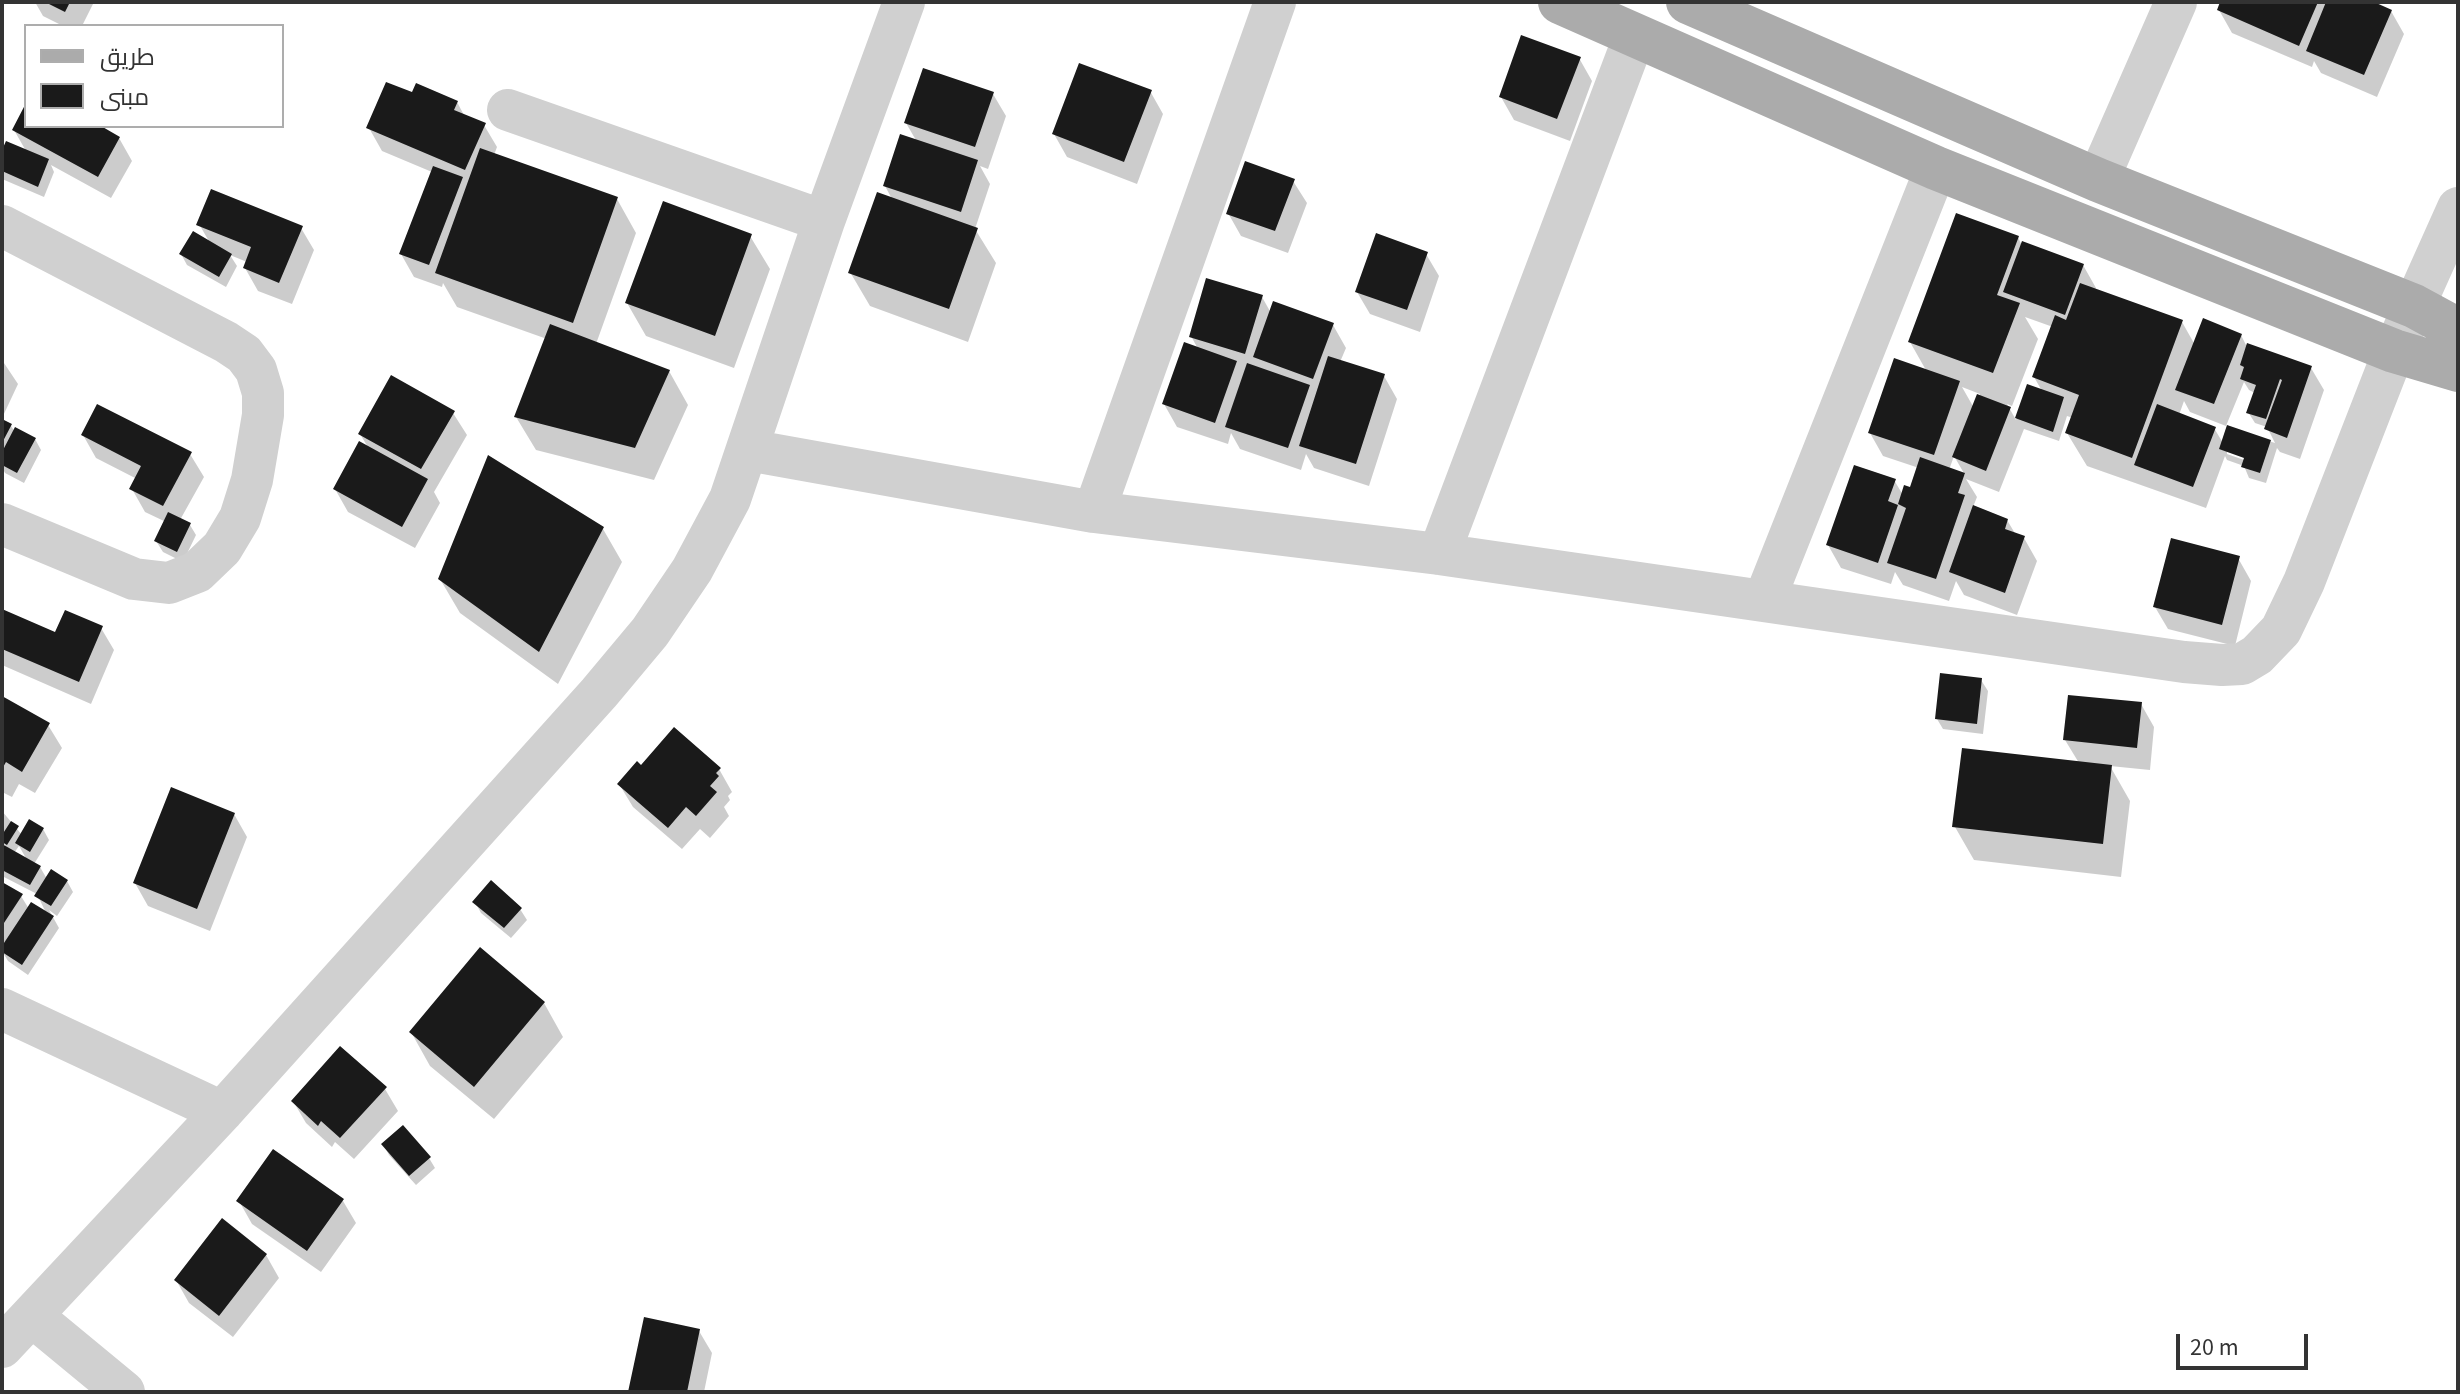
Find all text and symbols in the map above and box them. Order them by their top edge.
legend [24,24,284,128]
text: طريق [100,40,155,75]
text: مبنى [100,80,149,115]
scale bar [2180,1318,2312,1368]
text: 20 m [2190,1330,2239,1365]

